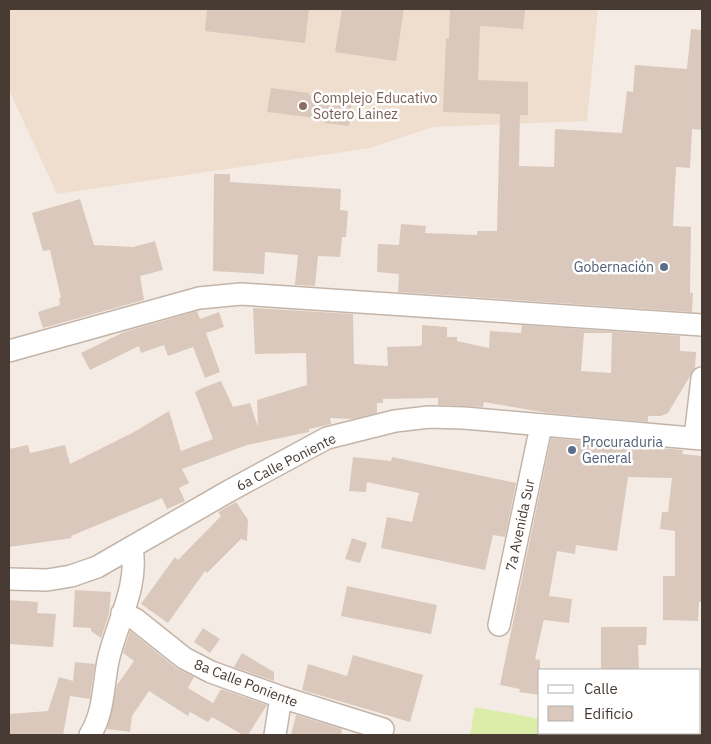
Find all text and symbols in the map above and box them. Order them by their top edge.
place label: Complejo Educativo Sotero Lainez [313,89,438,123]
marker: Complejo Educativo Sotero Lainez [297,100,309,112]
place label: Gobernación [574,258,654,276]
marker: Gobernación [658,261,670,273]
street label: 6a Calle Poniente [233,429,339,495]
place label: Procuraduria General [582,433,664,467]
marker: Procuraduria General [566,444,578,456]
street label: 7a Avenida Sur [501,477,539,573]
street label: 8a Calle Poniente [192,655,301,711]
legend [538,669,701,734]
text: Calle [584,679,618,698]
text: Edificio [584,704,633,723]

